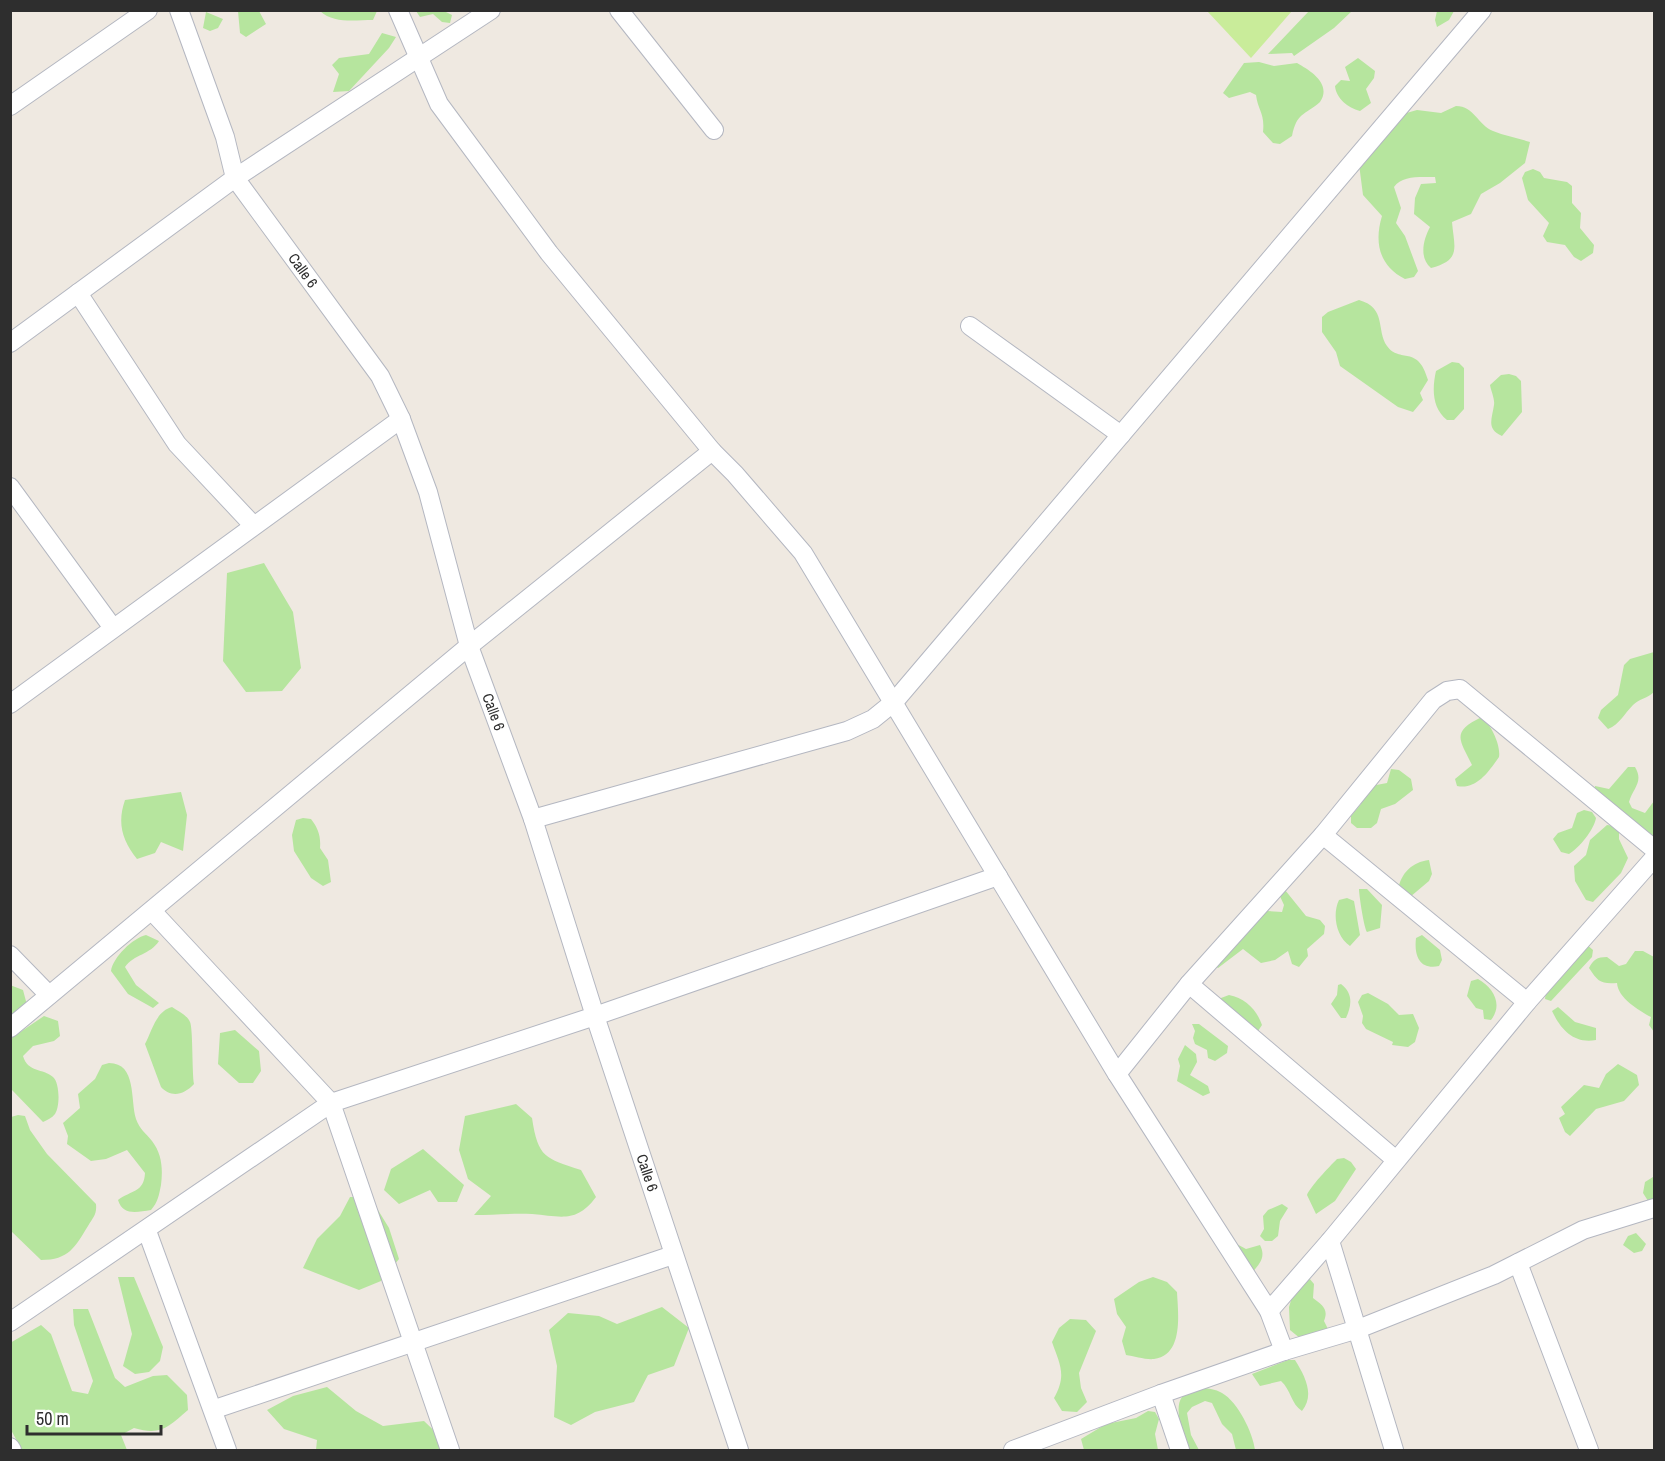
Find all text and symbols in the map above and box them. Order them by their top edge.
street label: Calle 6 [283,249,323,292]
street label: Calle 6 [477,690,510,733]
street label: Calle 6 [632,1151,664,1194]
scale bar [27,1398,160,1436]
text: 50 m [36,1406,69,1431]

